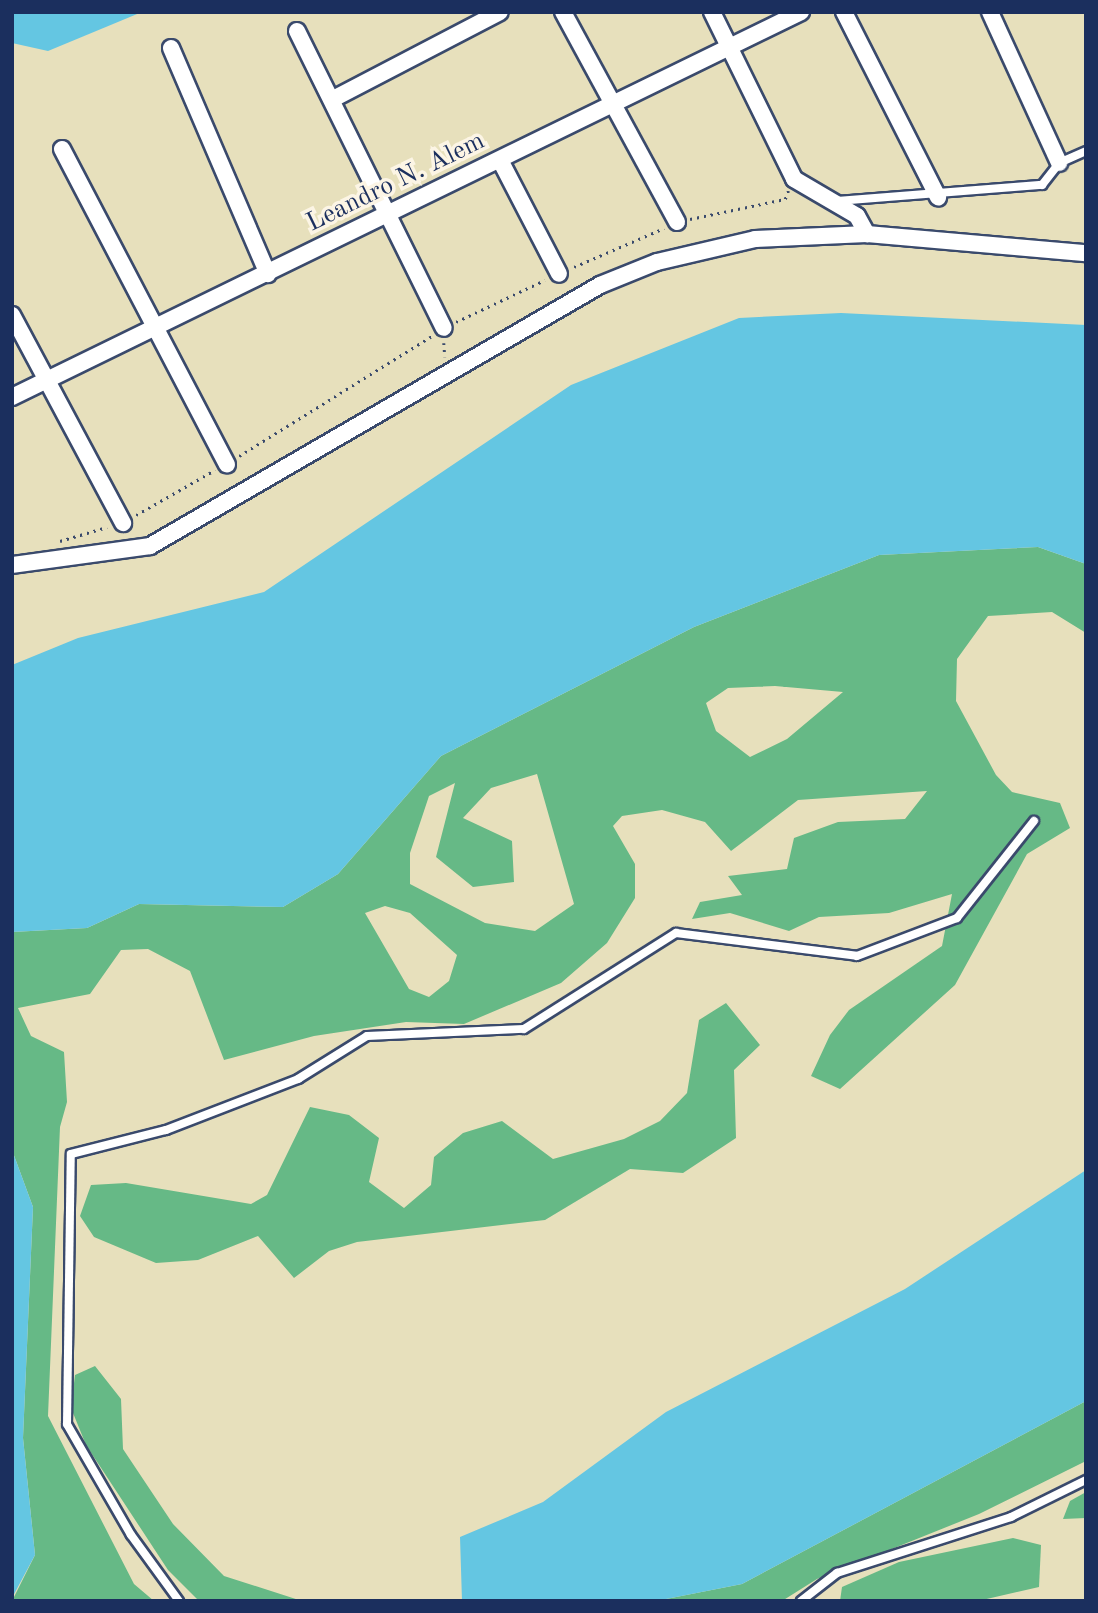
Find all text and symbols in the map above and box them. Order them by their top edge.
street label: Leandro N. Alem [302,126,490,240]

